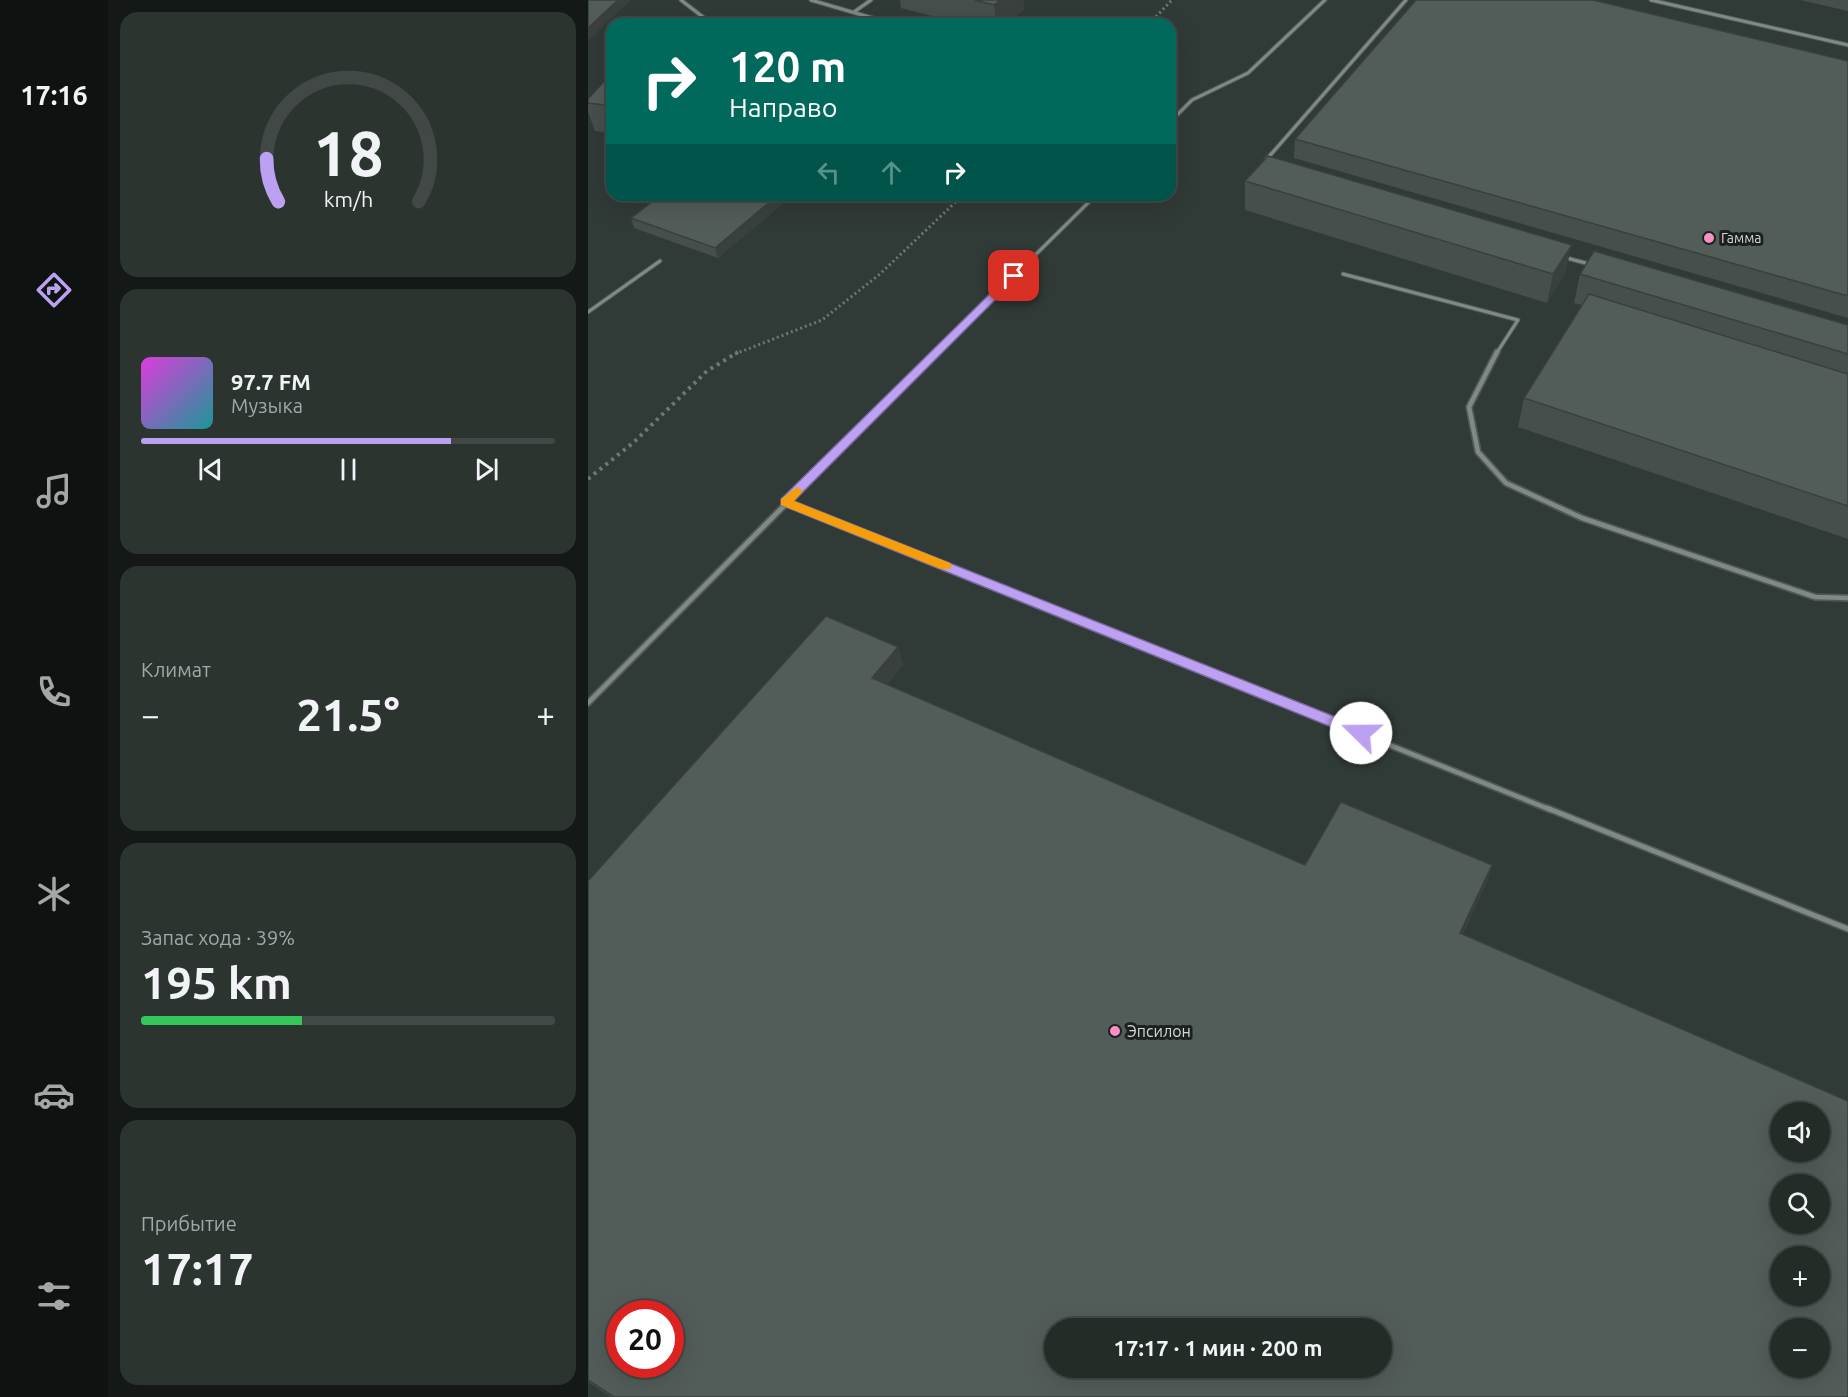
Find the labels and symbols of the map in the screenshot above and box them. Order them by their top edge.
place label: Гамма [1721,230,1762,246]
marker: Гамма [1702,231,1716,245]
pin [988,250,1039,301]
position arrow [1329,701,1393,765]
place label: Эпсилон [1127,1022,1191,1040]
marker: Эпсилон [1108,1024,1122,1038]
speed limit sign: 20 [606,1300,684,1378]

